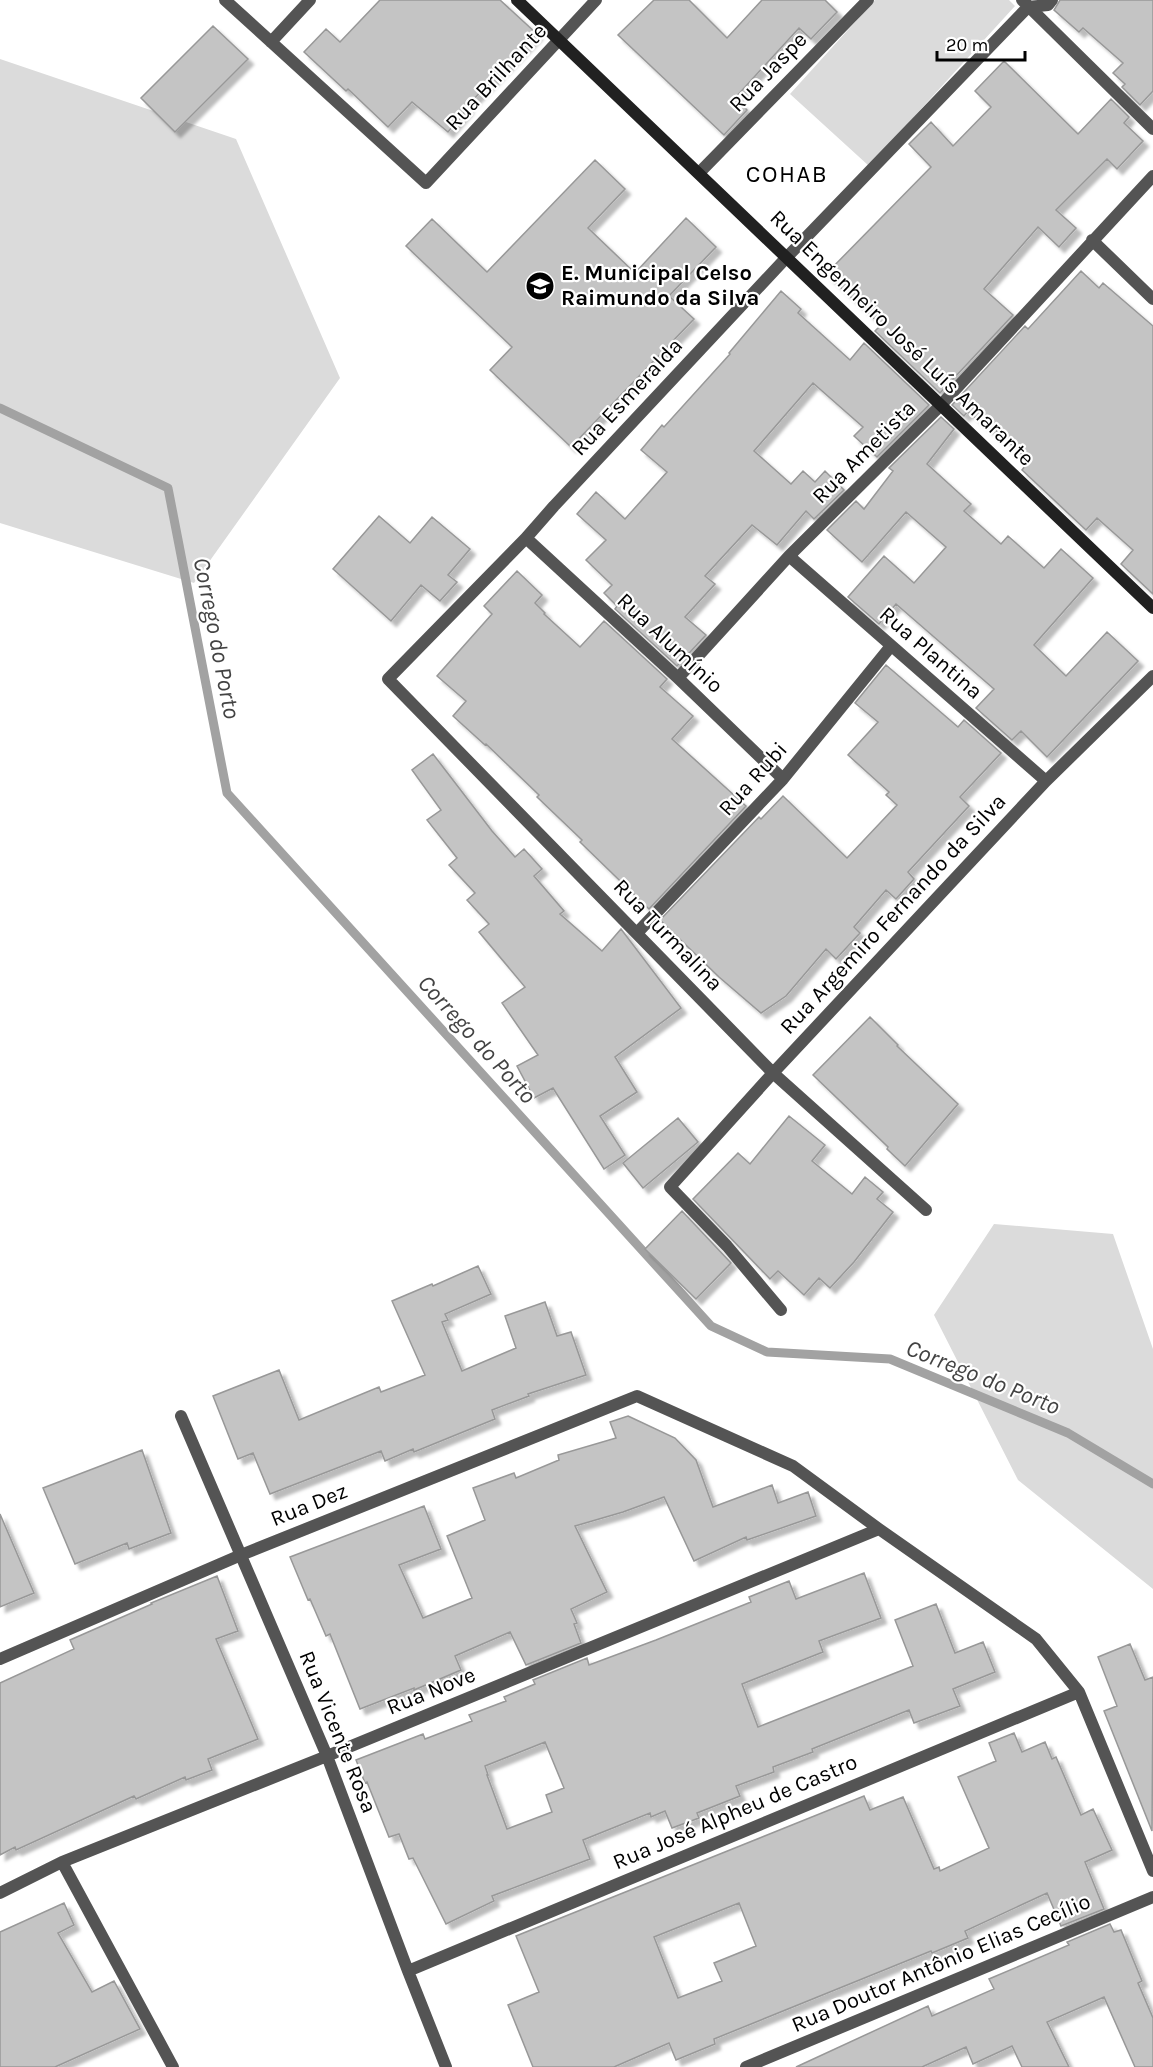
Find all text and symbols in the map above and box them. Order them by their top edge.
street label: Rua Brilhante [440,18,552,136]
scale bar [937,24,1026,62]
street label: Rua Jaspe [724,27,812,117]
text: 20 m [946,34,988,56]
district label: COHAB [746,160,828,188]
street label: Rua Engenheiro José Luís Amarante [764,205,1040,471]
place label: E. Municipal Celso Raimundo da Silva [561,260,759,311]
school or university icon: E. Municipal Celso Raimundo da Silva [524,270,556,302]
street label: Rua Esmeralda [566,333,688,461]
street label: Rua Ametista [807,395,921,509]
water label: Corrego do Porto [188,555,246,721]
street label: Rua Alumínio [612,587,728,699]
street label: Rua Plantina [874,601,988,705]
street label: Rua Rubi [713,737,793,821]
street label: Rua Argemiro Fernando da Silva [775,788,1011,1040]
street label: Rua Turmalina [608,874,728,996]
water label: Corrego do Porto [412,969,542,1109]
water label: Corrego do Porto [902,1333,1064,1421]
street label: Rua Dez [267,1478,351,1532]
street label: Rua Vicente Rosa [294,1647,382,1817]
street label: Rua Nove [383,1661,479,1721]
street label: Rua José Alpheu de Castro [609,1749,861,1875]
street label: Rua Doutor Antônio Elias Cecílio [788,1888,1094,2038]

